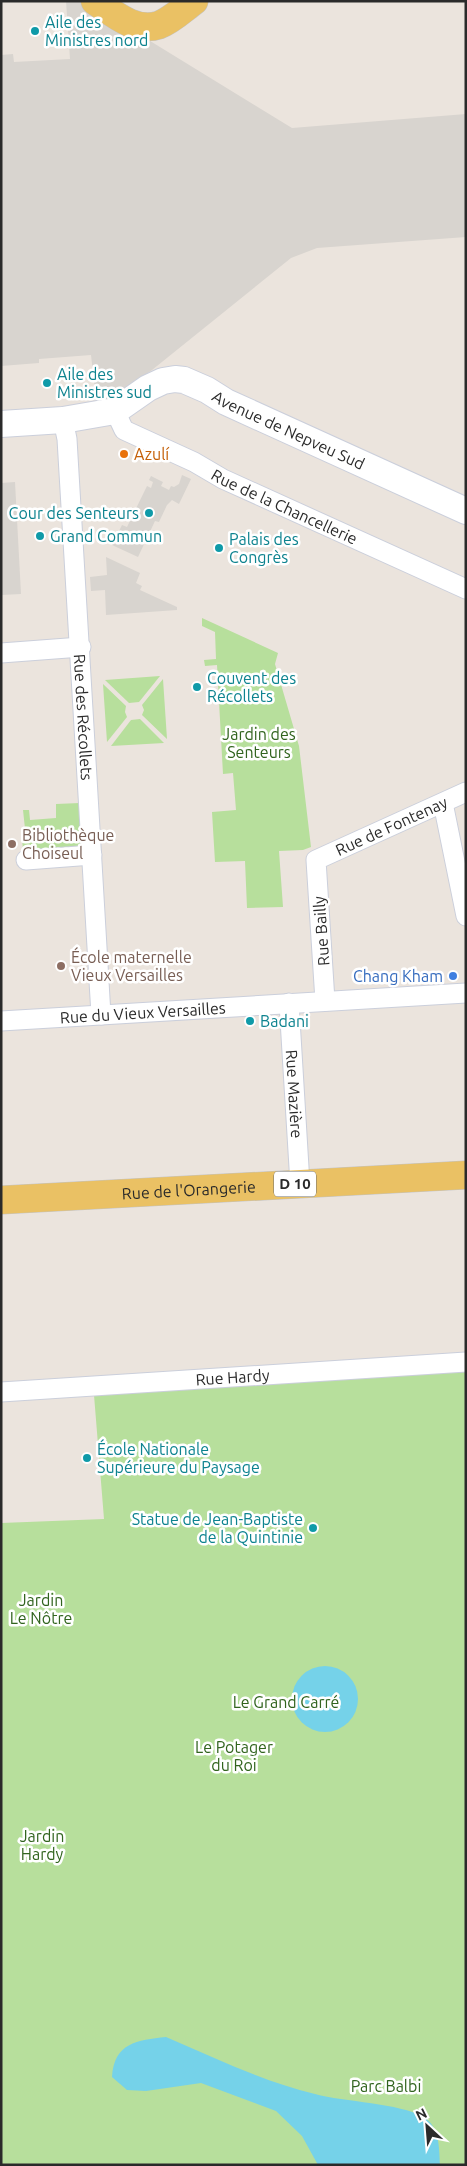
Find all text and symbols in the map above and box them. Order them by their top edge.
place label: Aile des Ministres nord [45,13,148,49]
marker: Aile des Ministres nord [29,25,41,37]
place label: Aile des Ministres sud [57,365,152,401]
marker: Aile des Ministres sud [41,377,53,389]
street label: Avenue de Nepveu Sud [209,387,367,473]
place label: Azulí [134,445,170,463]
marker: Azulí [118,448,130,460]
street label: Rue de la Chancellerie [208,465,360,548]
place label: Cour des Senteurs [9,504,139,522]
marker: Cour des Senteurs [143,507,155,519]
place label: Grand Commun [50,527,162,545]
marker: Grand Commun [34,530,46,542]
place label: Palais des Congrès [229,530,299,566]
marker: Palais des Congrès [213,542,225,554]
street label: Rue des Récollets [71,653,96,781]
place label: Couvent des Récollets [207,669,296,705]
marker: Couvent des Récollets [191,681,203,693]
park label: Jardin des Senteurs [222,725,296,761]
street label: Rue de Fontenay [333,793,450,859]
place label: Bibliothèque Choiseul [22,826,114,862]
marker: Bibliothèque Choiseul [6,838,18,850]
street label: Rue Bailly [310,895,332,967]
place label: École maternelle Vieux Versailles [71,946,192,984]
marker: École maternelle Vieux Versailles [55,960,67,972]
place label: Chang Kham [353,967,443,985]
marker: Chang Kham [447,970,459,982]
street label: Rue du Vieux Versailles [59,998,226,1026]
place label: Badani [260,1012,309,1030]
marker: Badani [244,1015,256,1027]
street label: Rue Mazière [283,1049,306,1139]
road number: D 10 [274,1172,316,1196]
street label: Rue de l'Orangerie [121,1177,256,1202]
street label: Rue Hardy [195,1366,270,1388]
place label: École Nationale Supérieure du Paysage [97,1438,260,1476]
marker: École Nationale Supérieure du Paysage [81,1452,93,1464]
place label: Statue de Jean-Baptiste de la Quintinie [132,1510,303,1546]
marker: Statue de Jean-Baptiste de la Quintinie [307,1522,319,1534]
park label: Jardin Le Nôtre [10,1591,72,1627]
park label: Le Grand Carré [233,1693,339,1711]
park label: Le Potager du Roi [195,1738,273,1774]
park label: Jardin Hardy [20,1827,64,1863]
park label: Parc Balbi [351,2077,421,2095]
north arrow [402,2101,452,2151]
text: N [413,2105,430,2124]

